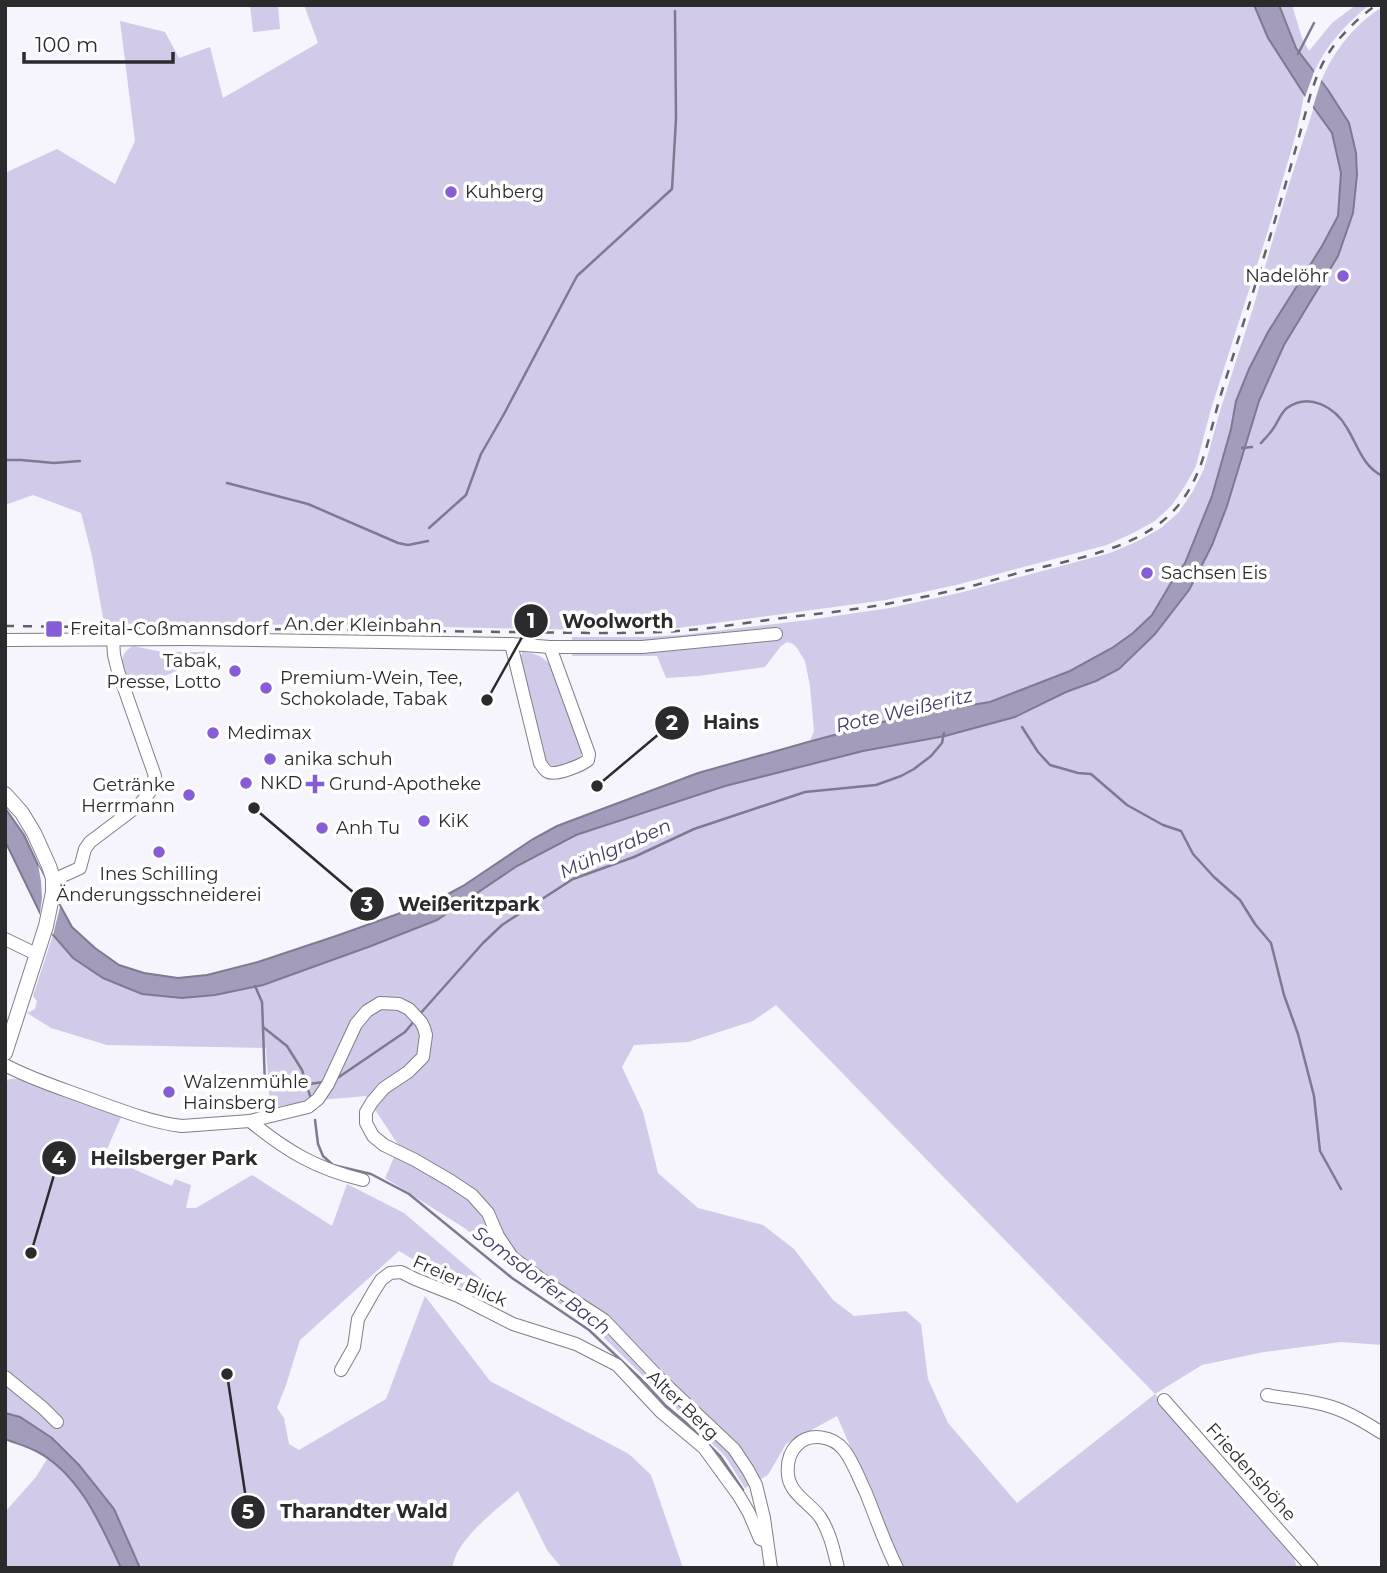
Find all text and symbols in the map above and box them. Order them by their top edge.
scale bar [24,21,173,65]
text: 100 m [35,32,98,57]
place label: Kuhberg [465,181,544,203]
marker: Kuhberg [443,184,459,200]
place label: Nadelöhr [1245,265,1329,287]
marker: Nadelöhr [1335,268,1351,284]
place label: Sachsen Eis [1161,562,1267,584]
marker: Sachsen Eis [1139,565,1155,581]
callout: Woolworth [514,601,688,641]
text: 1 [527,608,535,633]
text: Woolworth [562,610,674,633]
street label: An der Kleinbahn [284,613,442,637]
place label: Freital-Coßmannsdorf [70,618,269,640]
marker: Freital-Coßmannsdorf [44,619,64,639]
place label: Tabak, Presse, Lotto [107,650,221,693]
marker: Tabak, Presse, Lotto [227,663,243,679]
place label: Premium-Wein, Tee, Schokolade, Tabak [280,667,462,710]
marker: Premium-Wein, Tee, Schokolade, Tabak [258,680,274,696]
water label: Rote Weißeritz [833,683,975,737]
callout: Hains [654,703,773,743]
text: 2 [666,710,678,735]
text: Hains [703,711,759,734]
place label: Medimax [227,722,312,744]
marker: Medimax [205,725,221,741]
place label: anika schuh [284,748,393,770]
marker: anika schuh [262,751,278,767]
place label: NKD [260,772,302,794]
place label: Grund-Apotheke [329,773,481,795]
place label: Getränke Herrmann [81,774,175,817]
marker: NKD [238,775,254,791]
marker: Grund-Apotheke [307,776,323,792]
marker: Getränke Herrmann [181,787,197,803]
place label: KiK [438,810,469,832]
marker: KiK [416,813,432,829]
water label: Mühlgraben [556,814,674,883]
place label: Anh Tu [336,817,400,839]
marker: Anh Tu [314,820,330,836]
marker: Ines Schilling Änderungsschneiderei [151,844,167,860]
place label: Ines Schilling Änderungsschneiderei [56,863,262,906]
callout: Weißeritzpark [349,884,554,924]
text: 3 [360,892,373,917]
text: Weißeritzpark [398,893,540,916]
place label: Walzenmühle Hainsberg [183,1071,309,1114]
marker: Walzenmühle Hainsberg [161,1084,177,1100]
callout: Heilsberger Park [42,1138,272,1178]
text: 4 [52,1146,67,1171]
text: Heilsberger Park [91,1147,258,1170]
water label: Somsdorfer Bach [468,1221,615,1340]
street label: Freier Blick [410,1250,511,1312]
street label: Alter Berg [643,1365,723,1445]
street label: Friedenshöhe [1201,1418,1301,1526]
callout: Tharandter Wald [231,1492,461,1532]
text: 5 [242,1499,254,1524]
text: Tharandter Wald [280,1500,448,1523]

